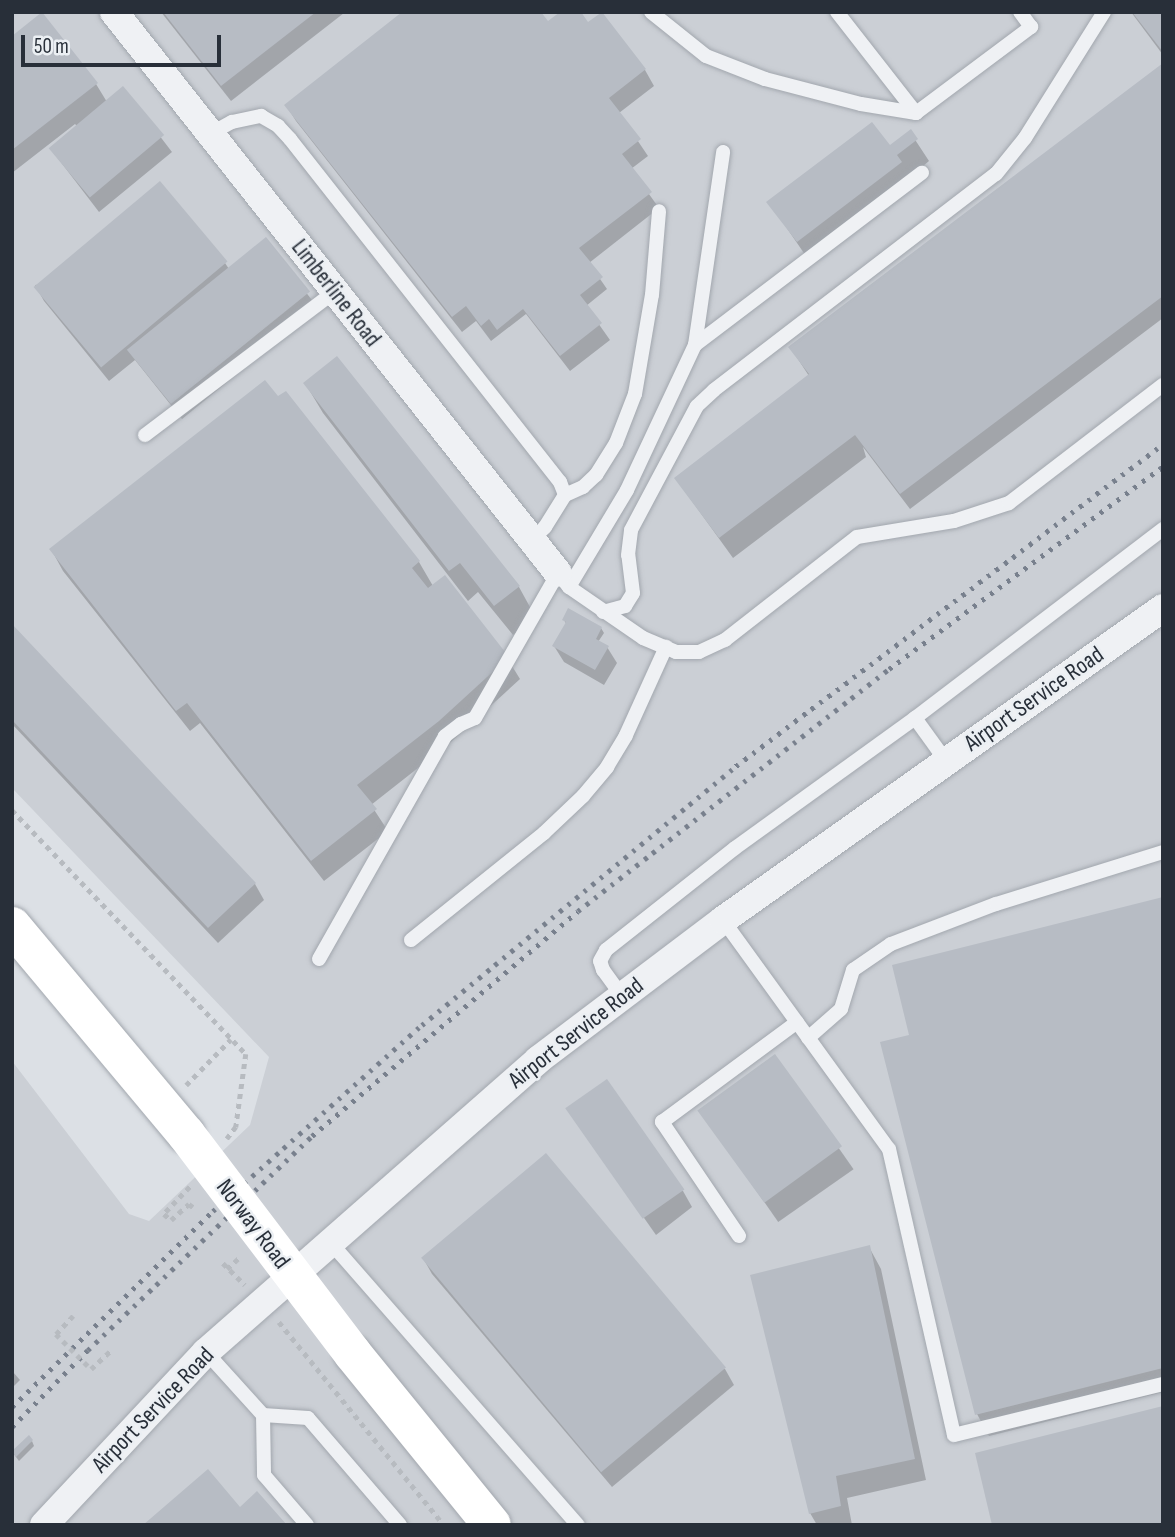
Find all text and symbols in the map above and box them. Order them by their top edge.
scale bar [24,21,224,65]
text: 50 m [34,34,69,59]
street label: Limberline Road [285,234,387,352]
street label: Airport Service Road [959,640,1109,758]
street label: Airport Service Road [503,971,649,1095]
street label: Norway Road [210,1174,296,1274]
street label: Airport Service Road [86,1341,220,1479]

